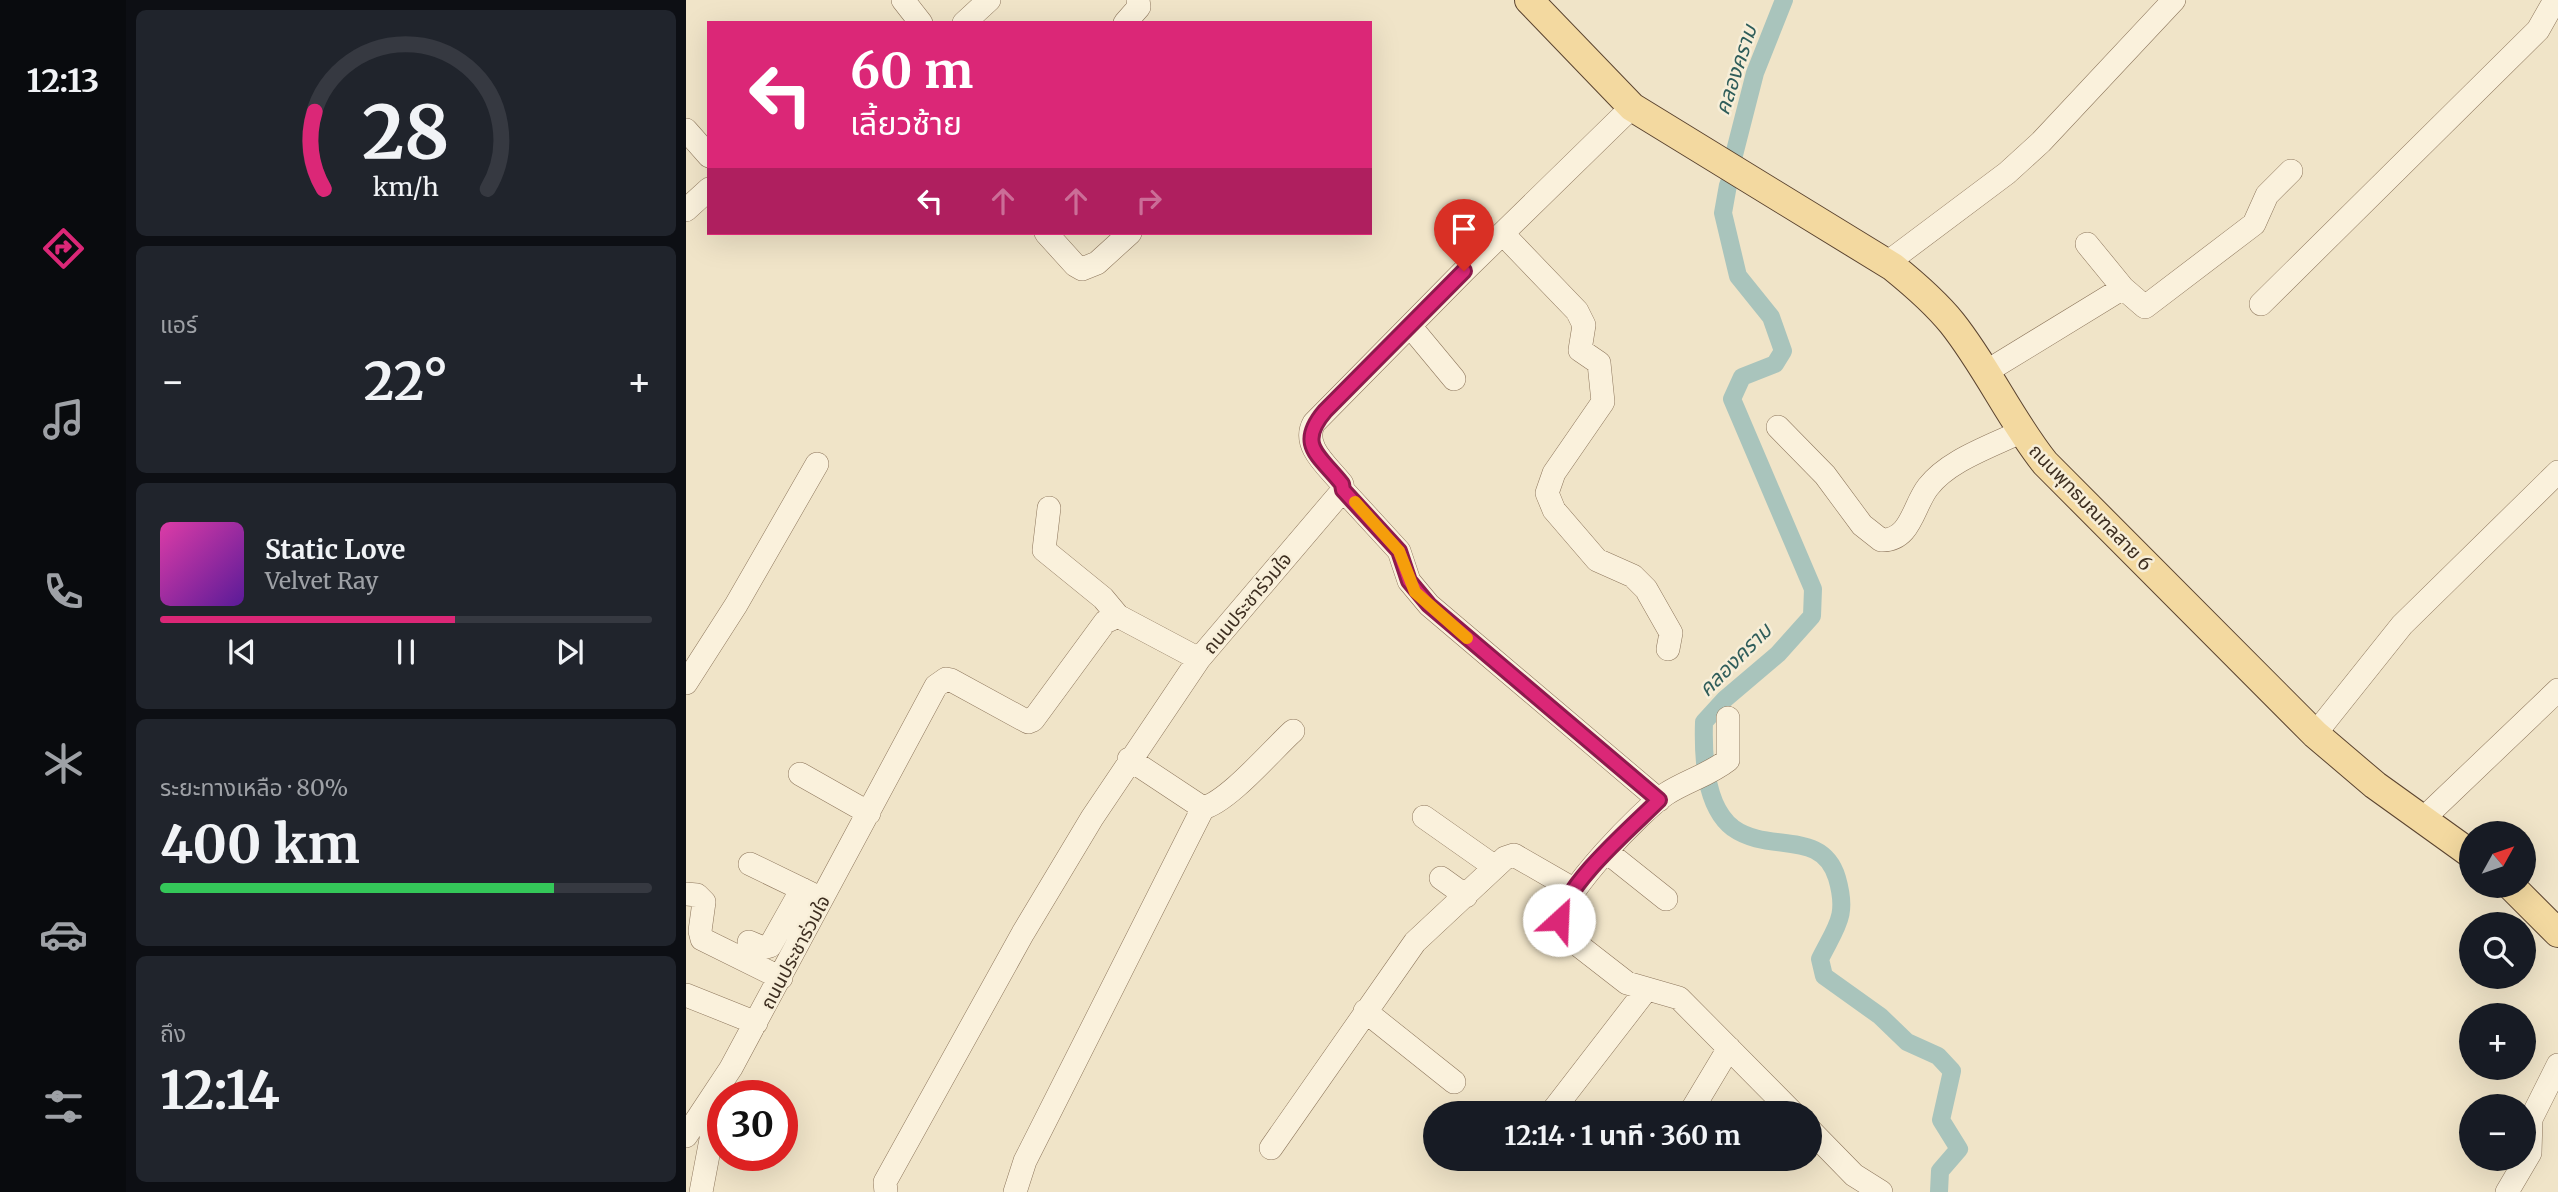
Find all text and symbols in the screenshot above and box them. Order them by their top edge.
water label: คลองคราม [1708,20,1763,118]
text: 60 m [850,40,973,101]
icon: left [735,49,826,140]
text: 12:13 [27,61,99,101]
text: 28 [362,88,450,180]
text: เลี้ยวซ้าย [850,104,962,144]
text: km/h [373,171,439,203]
icon: left [911,182,949,220]
icon: ahead [984,182,1022,220]
icon: ahead [1057,182,1095,220]
icon: right [1130,182,1168,220]
pin [1434,199,1494,271]
icon: arrive [1445,210,1483,248]
icon: directions [39,224,88,273]
text: แอร์ [160,310,197,339]
text: 22° [364,349,448,414]
text: − [160,358,185,405]
text: + [627,358,652,405]
icon: music [39,395,88,444]
street label: ถนนพุทธมณฑลสาย 6 [2024,438,2158,576]
text: Static Love [265,533,405,566]
street label: ถนนประชาร่วมใจ [1197,547,1297,659]
text: Velvet Ray [265,566,378,595]
icon: phone [39,567,88,616]
water label: คลองคราม [1692,616,1778,702]
icon: previous [223,633,261,671]
icon: pause [387,633,425,671]
icon: next [551,633,589,671]
icon: climate [39,739,88,788]
text: ระยะทางเหลือ · 80% [160,773,348,802]
text: 400 km [160,812,360,877]
north arrow [2459,821,2536,898]
map controls [2459,821,2536,1171]
position arrow [1522,883,1596,957]
street label: ถนนประชาร่วมใจ [755,891,835,1013]
icon: car [39,910,88,959]
button: search [2459,912,2536,989]
button: + [2459,1003,2536,1080]
text: ถึง [160,1019,186,1048]
text: 12:14 [160,1058,280,1123]
speed limit sign: 30 [707,1080,798,1171]
icon: filters [39,1082,88,1131]
button: − [2459,1094,2536,1171]
text: 12:14 · 1 นาที · 360 m [1504,1119,1741,1152]

